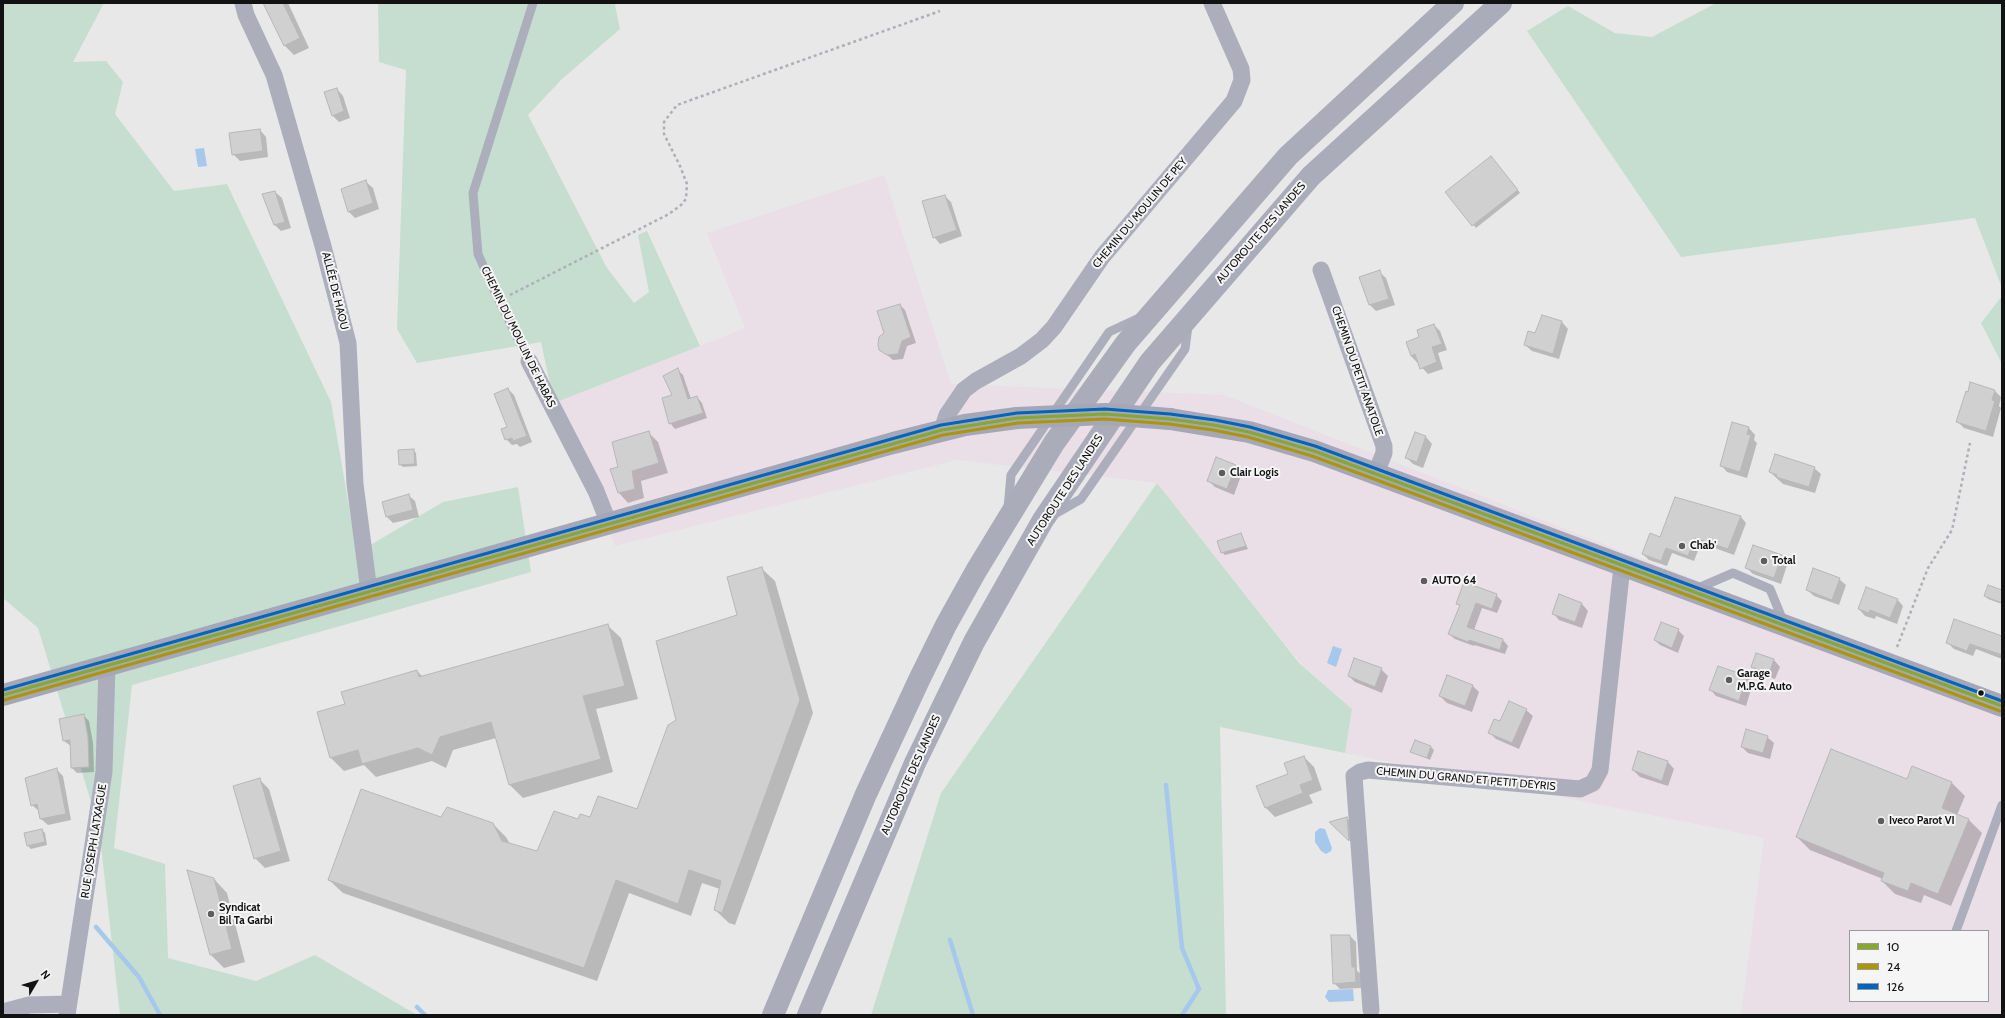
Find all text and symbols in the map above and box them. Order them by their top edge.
street label: CHEMIN DU MOULIN DE PEY [1090,155,1190,271]
street label: AUTOROUTE DES LANDES [1213,180,1309,286]
street label: ALLÉE DE HAOU [319,251,351,331]
street label: CHEMIN DU MOULIN DE HABAS [478,264,558,410]
street label: CHEMIN DU PETIT ANATOLE [1329,304,1385,438]
street label: AUTOROUTE DES LANDES [1024,432,1106,548]
place label: Clair Logis [1230,466,1279,480]
marker: Clair Logis [1217,468,1227,478]
place label: Chab' [1690,539,1716,553]
marker: Chab' [1677,541,1687,551]
place label: Total [1772,554,1796,568]
marker: Total [1759,556,1769,566]
place label: AUTO 64 [1432,574,1476,588]
marker: AUTO 64 [1419,576,1429,586]
place label: Garage M.P.G. Auto [1737,667,1792,693]
marker: Garage M.P.G. Auto [1724,675,1734,685]
unlabelled marker [1976,688,1986,698]
street label: AUTOROUTE DES LANDES [879,713,943,837]
street label: CHEMIN DU GRAND ET PETIT DEYRIS [1376,765,1556,793]
street label: RUE JOSEPH LATXAGUE [78,783,110,899]
place label: Iveco Parot VI [1889,814,1955,828]
marker: Iveco Parot VI [1876,816,1886,826]
place label: Syndicat Bil Ta Garbi [219,901,273,927]
marker: Syndicat Bil Ta Garbi [206,909,216,919]
legend [1849,930,1989,1002]
text: 10 [1887,939,1899,954]
text: 24 [1887,959,1900,974]
north arrow [16,962,56,1002]
text: N [38,967,53,982]
text: 126 [1887,979,1904,994]

